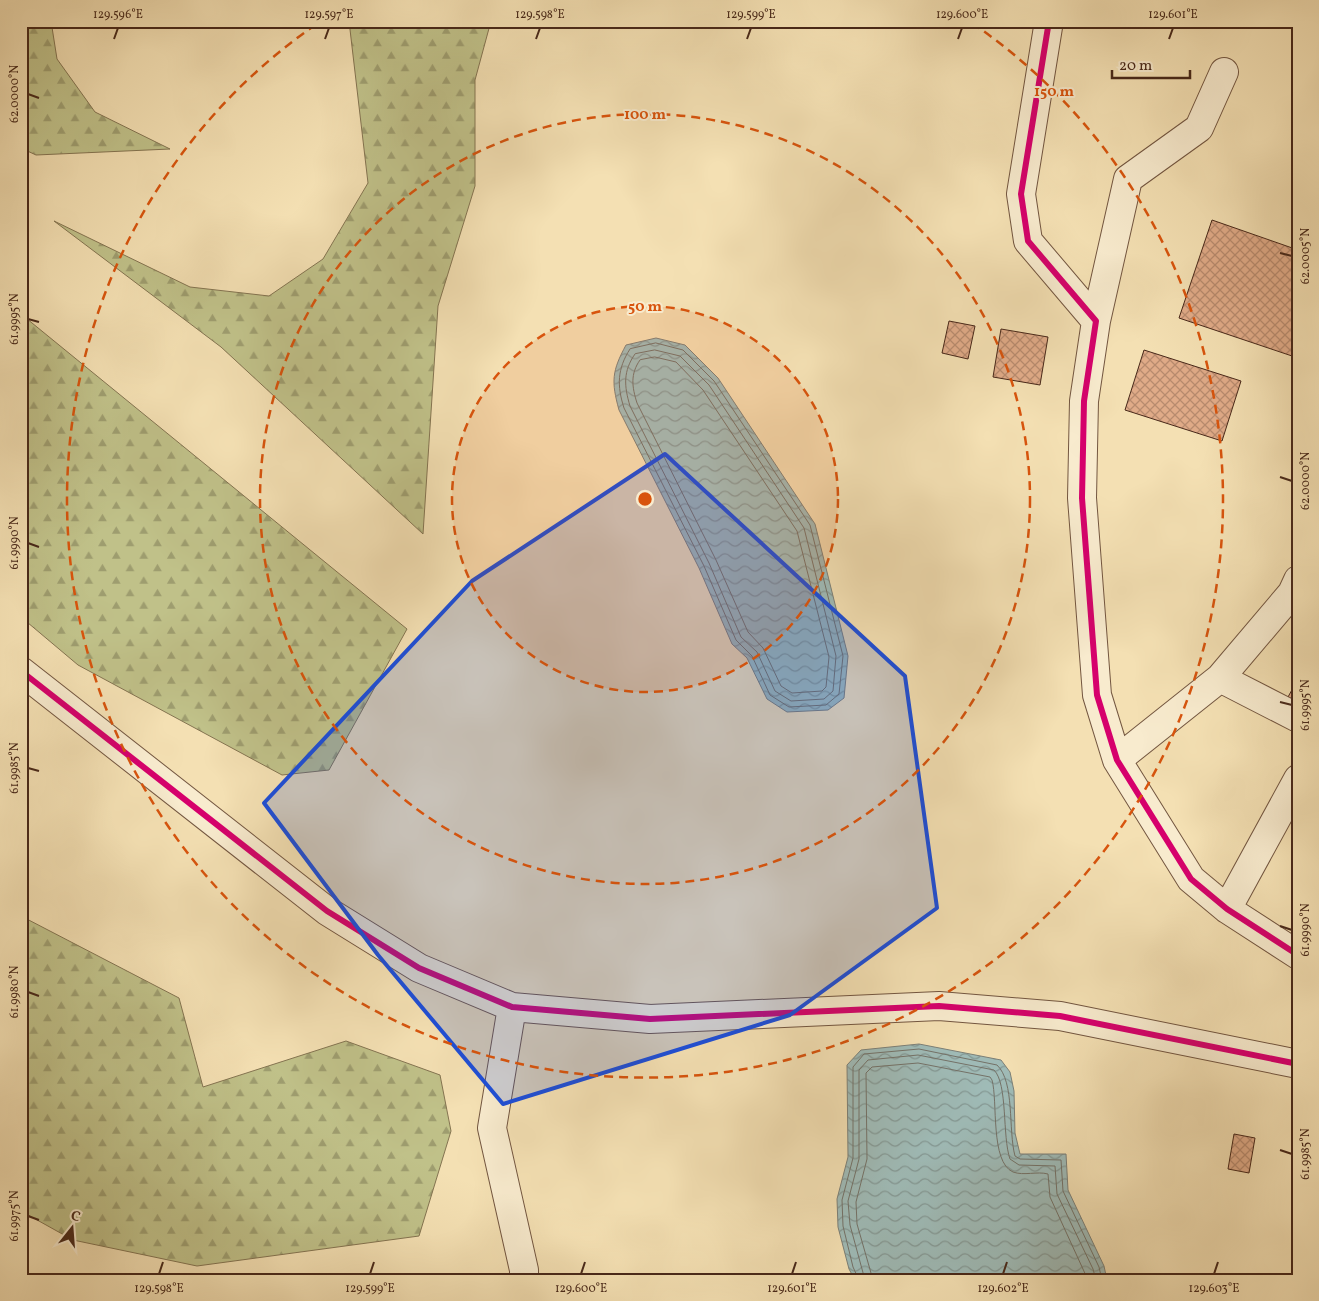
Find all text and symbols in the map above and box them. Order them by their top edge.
text: 129.596°E [93,7,143,23]
text: 129.597°E [304,7,354,23]
text: 129.598°E [515,7,565,23]
text: 129.599°E [726,7,776,23]
text: 129.600°E [936,7,988,23]
text: 129.601°E [1148,7,1198,23]
scale bar [1112,48,1189,80]
text: 20 m [1119,56,1152,77]
text: 62.0000°N [7,65,23,123]
text: 150 m [1034,82,1074,103]
text: 100 m [624,105,667,126]
text: 62.0005°N [1298,228,1314,284]
text: 61.9995°N [7,293,23,345]
text: 50 m [628,297,662,318]
text: 62.0000°N [1298,452,1314,510]
centre of rings [636,490,654,508]
text: 61.9990°N [7,516,23,570]
text: 61.9995°N [1298,679,1314,731]
text: 61.9985°N [7,742,23,794]
text: 61.9990°N [1298,903,1314,957]
text: 61.9980°N [7,966,23,1018]
text: 61.9985°N [1298,1128,1314,1180]
text: 61.9975°N [7,1190,23,1242]
north arrow [48,1204,98,1254]
text: С [68,1207,82,1227]
text: 129.598°E [134,1281,184,1297]
text: 129.599°E [345,1281,395,1297]
text: 129.600°E [555,1281,607,1297]
text: 129.601°E [767,1281,817,1297]
text: 129.602°E [977,1281,1029,1297]
text: 129.603°E [1189,1281,1239,1297]

